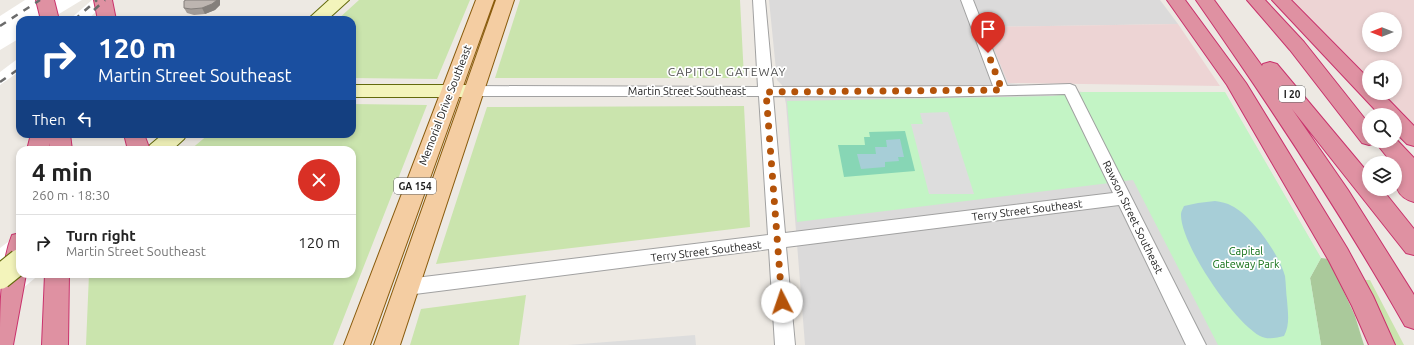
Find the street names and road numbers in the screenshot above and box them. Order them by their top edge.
street label: Memorial Drive Southeast [416,43,474,167]
street label: Martin Street Southeast [628,85,747,97]
road number: I 20 [1279,86,1305,102]
street label: Rawson Street Southeast [1100,159,1166,276]
road number: GA 154 [394,178,436,194]
street label: Terry Street Southeast [971,197,1084,223]
street label: Terry Street Southeast [650,238,763,264]

